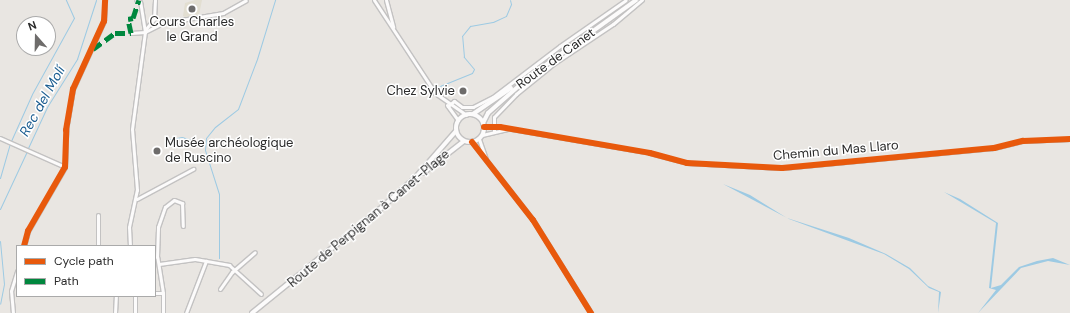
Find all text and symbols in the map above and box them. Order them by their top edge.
marker: Cours Charles le Grand [187,4,197,14]
place label: Cours Charles le Grand [150,15,234,46]
north arrow [16,16,56,56]
text: N [26,18,38,34]
street label: Route de Canet [514,25,598,93]
water label: Rec del Molí [16,63,68,139]
place label: Chez Sylvie [386,83,455,99]
marker: Chez Sylvie [458,86,468,96]
place label: Musée archéologique de Ruscino [165,136,293,167]
street label: Chemin du Mas Llaro [773,138,899,164]
marker: Musée archéologique de Ruscino [152,146,162,156]
street label: Route de Perpignan à Canet-Plage [285,147,453,291]
legend [16,245,156,297]
text: Cycle path [54,253,114,269]
text: Path [54,273,79,289]

